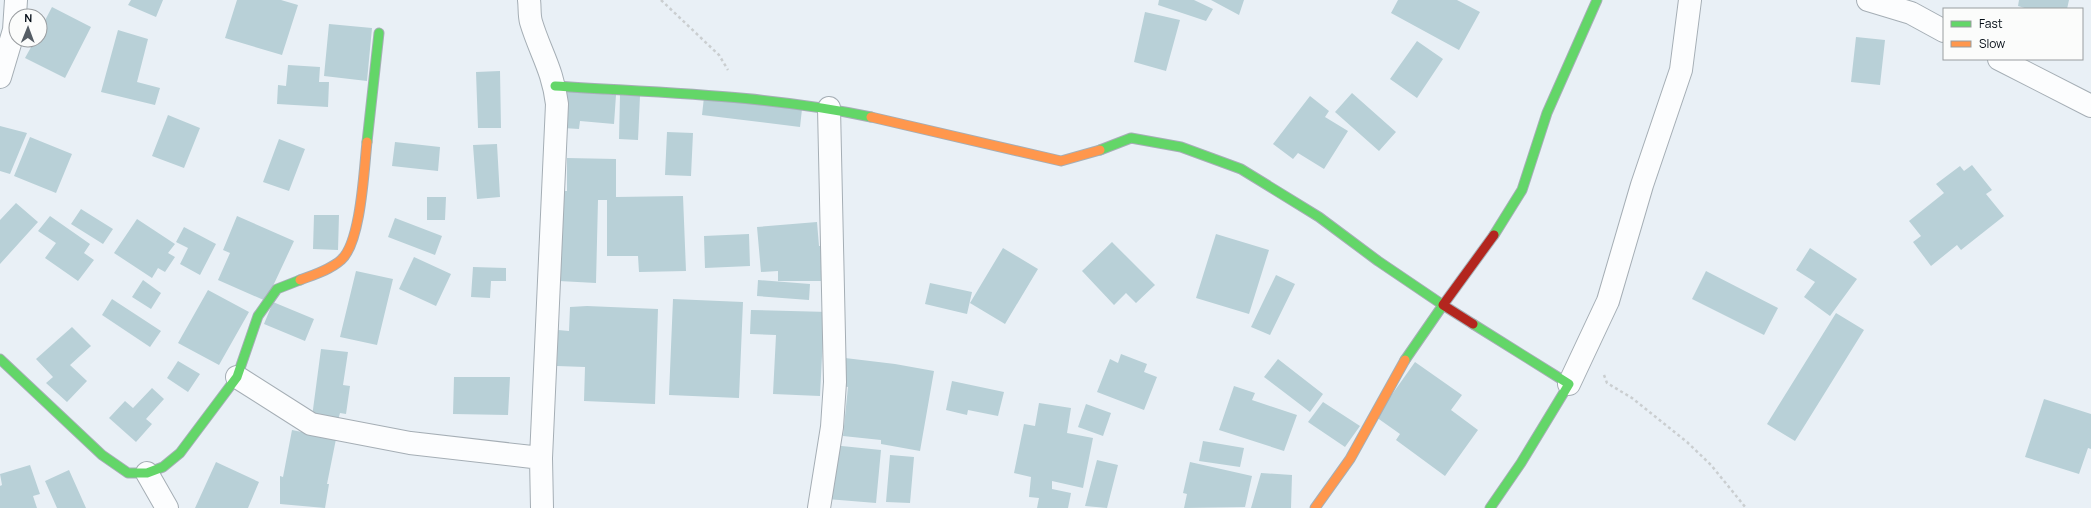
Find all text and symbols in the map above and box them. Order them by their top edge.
north arrow [8,8,48,48]
legend [1943,8,2083,60]
text: N [24,10,32,25]
text: Fast [1979,15,2003,32]
text: Slow [1979,35,2005,52]

